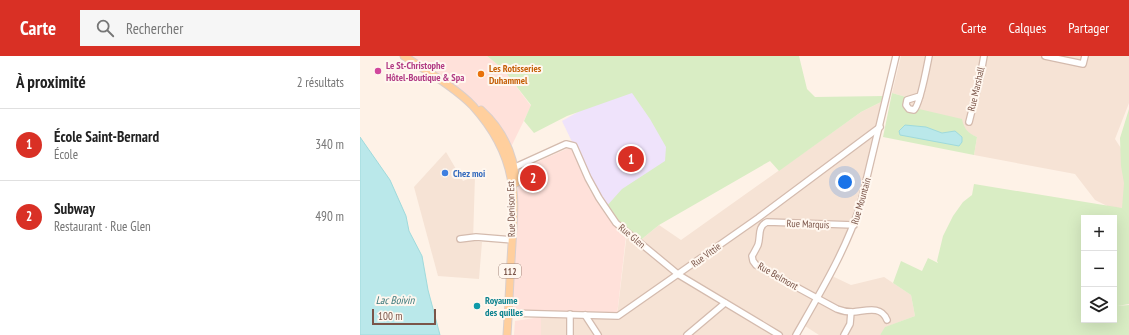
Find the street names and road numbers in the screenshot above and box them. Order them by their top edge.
street label: Rue Marshall [965,65,988,112]
street label: Rue Mountain [848,176,874,226]
street label: Rue Denison Est [504,181,518,237]
street label: Rue Marquis [786,217,830,231]
street label: Rue Glen [616,221,648,251]
street label: Rue Vittie [689,240,723,270]
street label: Rue Belmont [755,259,801,293]
road number: 112 [499,264,521,278]

